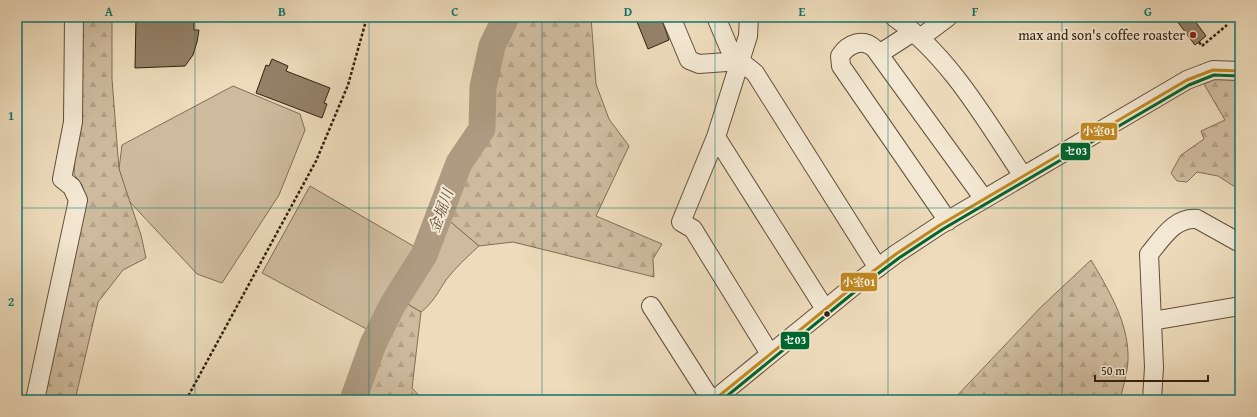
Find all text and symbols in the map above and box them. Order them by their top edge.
text: A [105,2,114,21]
text: B [278,2,286,21]
text: C [451,2,459,21]
text: D [624,2,632,21]
text: E [799,2,806,21]
text: F [972,2,979,21]
text: G [1144,2,1152,21]
place label: max and son's coffee roaster [1018,25,1185,45]
marker: max and son's coffee roaster [1188,30,1198,40]
text: 1 [8,106,14,125]
line badge: 小室01 [1080,122,1118,141]
text: 小室01 [1082,123,1116,139]
line badge: セ03 [1060,142,1091,161]
text: セ03 [1065,143,1087,159]
water label: 金堀川 [423,184,459,236]
line badge: 小室01 [840,272,878,292]
text: 小室01 [842,274,876,290]
text: 2 [8,292,15,311]
unlabelled marker [822,309,832,319]
line badge: セ03 [780,331,810,350]
text: セ03 [784,332,806,348]
scale bar [1095,357,1208,383]
text: 50 m [1101,362,1125,379]

